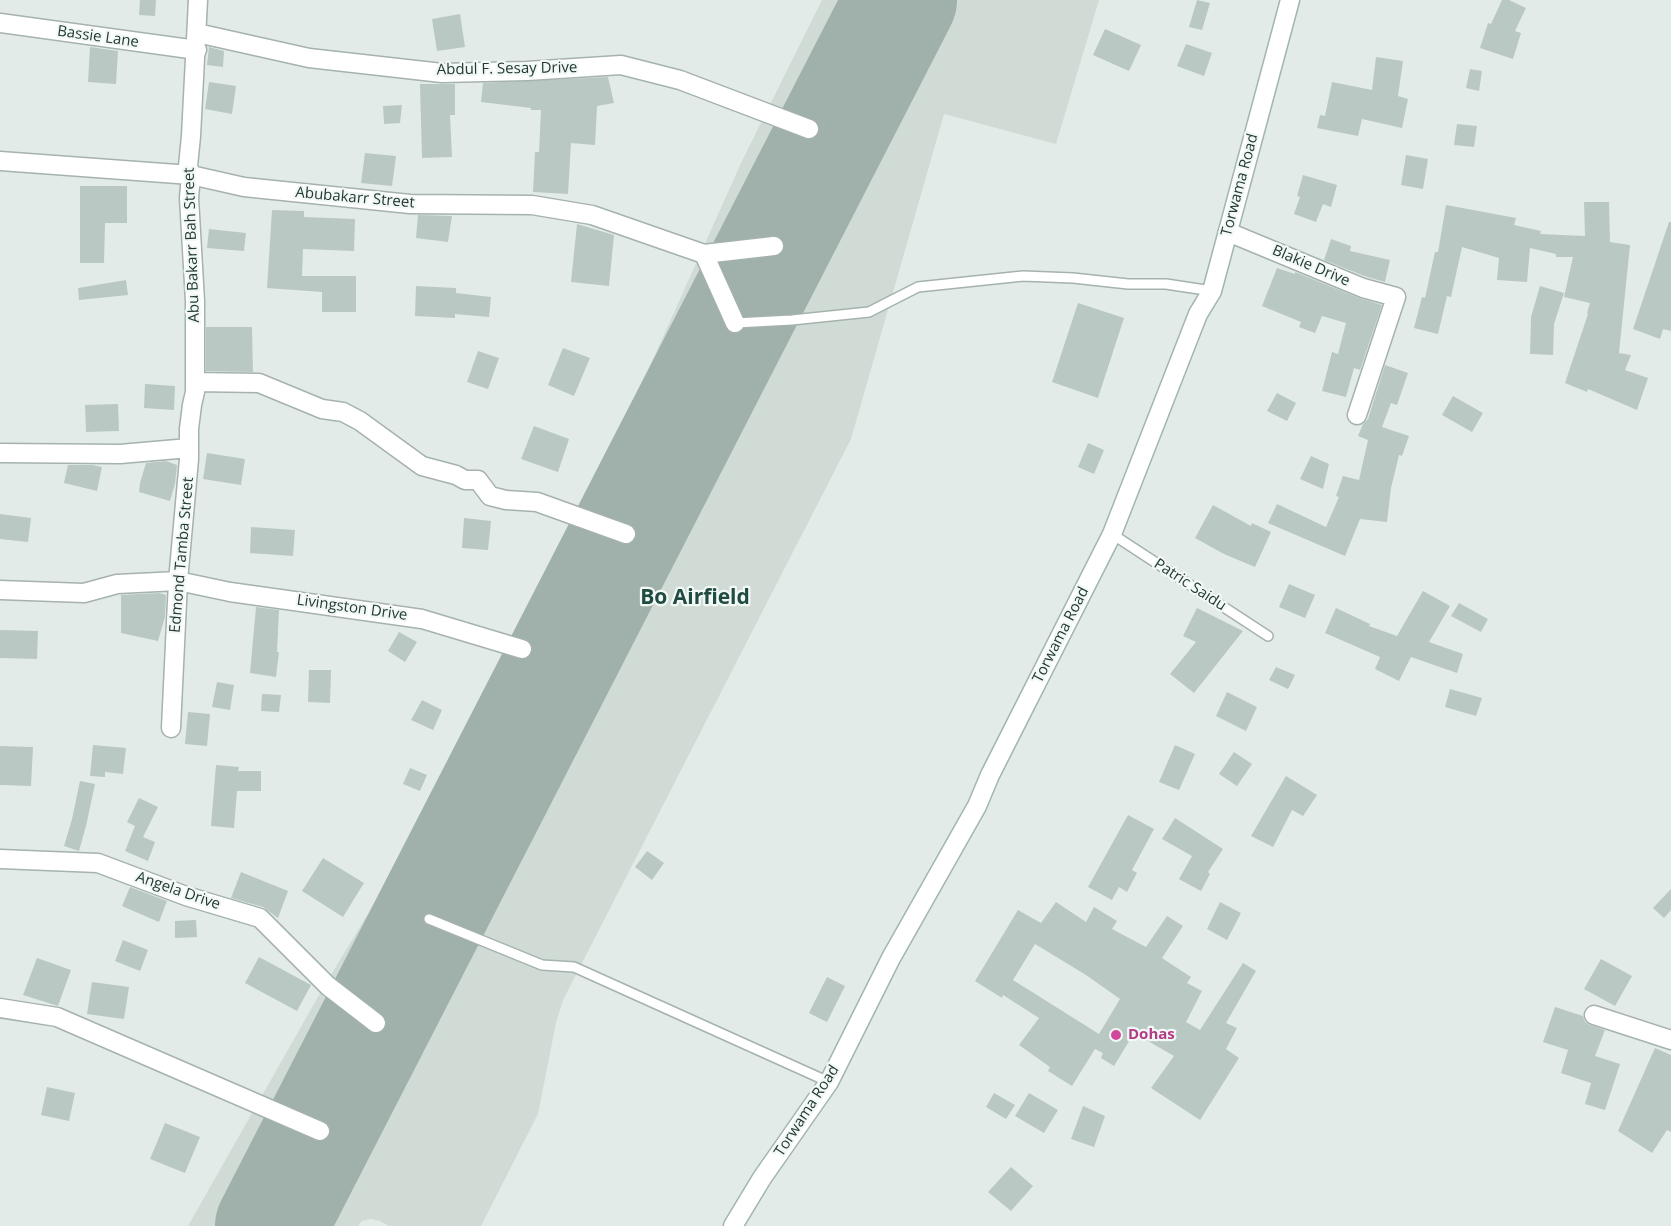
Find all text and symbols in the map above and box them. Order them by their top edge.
street label: Bassie Lane [56,22,140,52]
street label: Abdul F. Sesay Drive [437,59,577,79]
street label: Torwama Road [1218,132,1262,238]
street label: Abu Bakarr Bah Street [180,167,204,323]
street label: Abubakarr Street [295,184,415,212]
street label: Blakie Drive [1270,242,1352,290]
street label: Edmond Tamba Street [166,476,198,634]
street label: Patric Saidu [1151,555,1229,615]
street label: Torwama Road [1029,584,1093,686]
district label: Bo Airfield [640,585,750,611]
street label: Livingston Drive [296,591,408,625]
street label: Angela Drive [133,868,223,914]
place label: Dohas [1128,1026,1175,1044]
marker: Dohas [1109,1028,1123,1042]
street label: Torwama Road [771,1062,843,1160]

